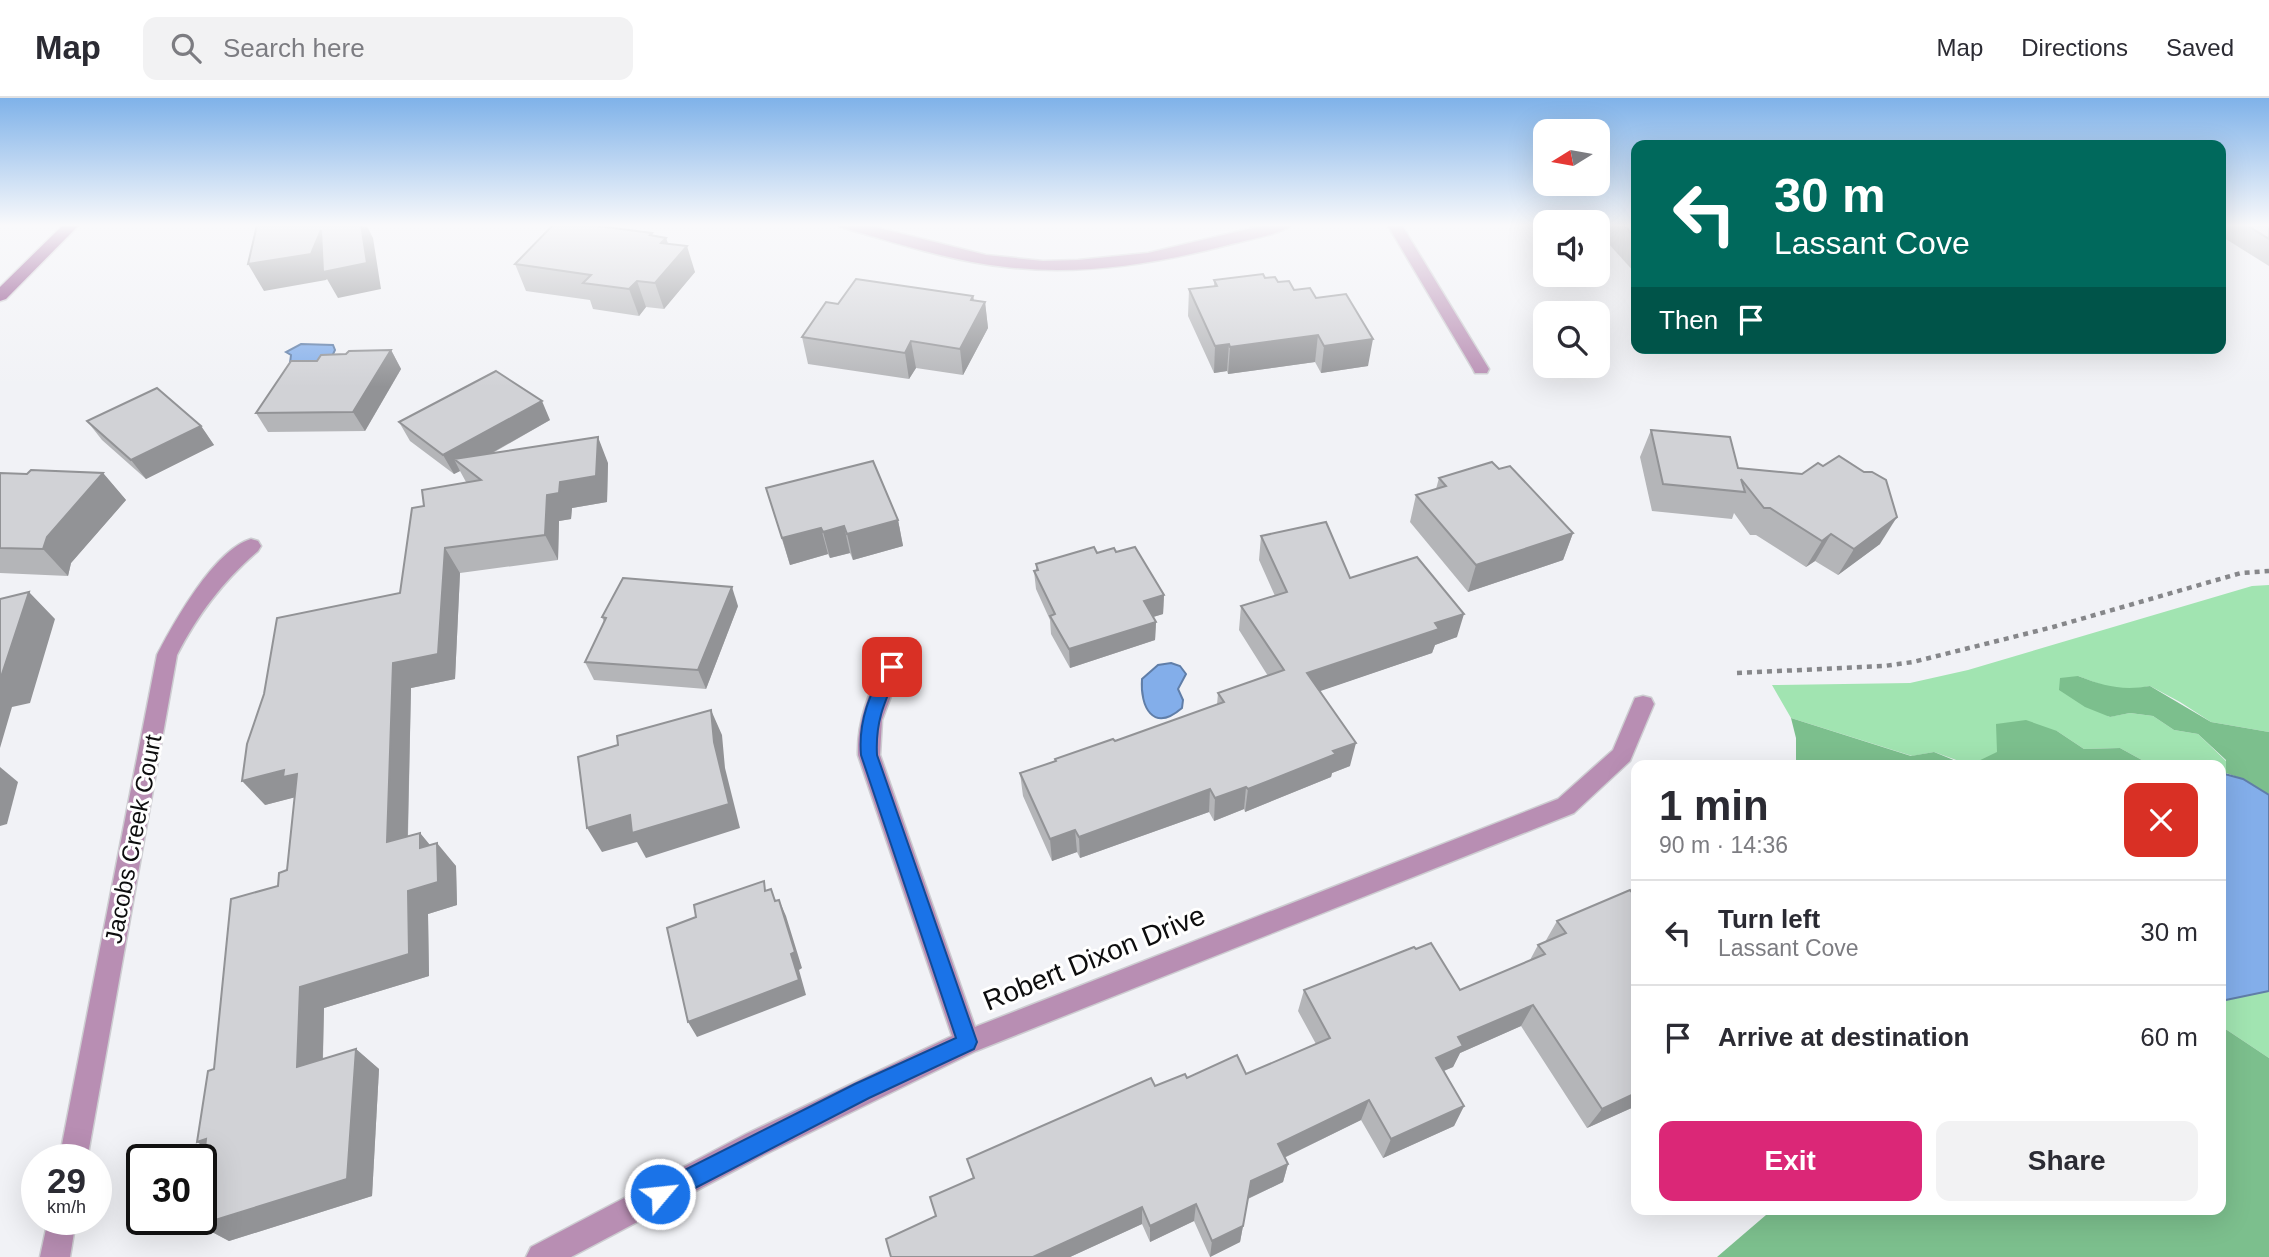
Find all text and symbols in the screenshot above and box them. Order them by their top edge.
search box [143,17,633,80]
text: Map [35,29,101,66]
icon: search [167,29,205,67]
text: Search here [223,33,365,63]
text: Map [1937,34,1983,61]
text: Directions [2021,34,2128,61]
text: Saved [2166,34,2234,61]
north arrow [1533,119,1610,196]
map controls [1533,119,1610,378]
icon: left [1659,168,1750,259]
text: 30 m [1774,168,1886,222]
button: sound [1533,210,1610,287]
text: Lassant Cove [1774,225,1970,261]
button: search [1533,301,1610,378]
icon: arrive [1732,301,1770,339]
text: Then [1659,305,1718,335]
pin [862,637,922,697]
icon: arrive [873,648,911,686]
street label: Jacobs Creek Court [100,732,167,946]
text: 1 min [1659,782,1769,829]
button: close [2124,783,2198,857]
text: 90 m · 14:36 [1659,832,1788,858]
street label: Robert Dixon Drive [979,899,1209,1017]
text: Turn left [1718,904,1820,934]
icon: left [1659,914,1697,952]
text: 30 m [2140,917,2198,947]
text: Lassant Cove [1718,935,1859,961]
icon: arrive [1659,1019,1697,1057]
text: Arrive at destination [1718,1022,1969,1052]
text: 60 m [2140,1022,2198,1052]
button: Exit [1659,1121,1922,1201]
button: Share [1936,1121,2198,1201]
speed limit sign: 30 [126,1144,217,1235]
position arrow [623,1157,697,1231]
text: 29 [47,1161,86,1200]
text: km/h [47,1197,86,1217]

